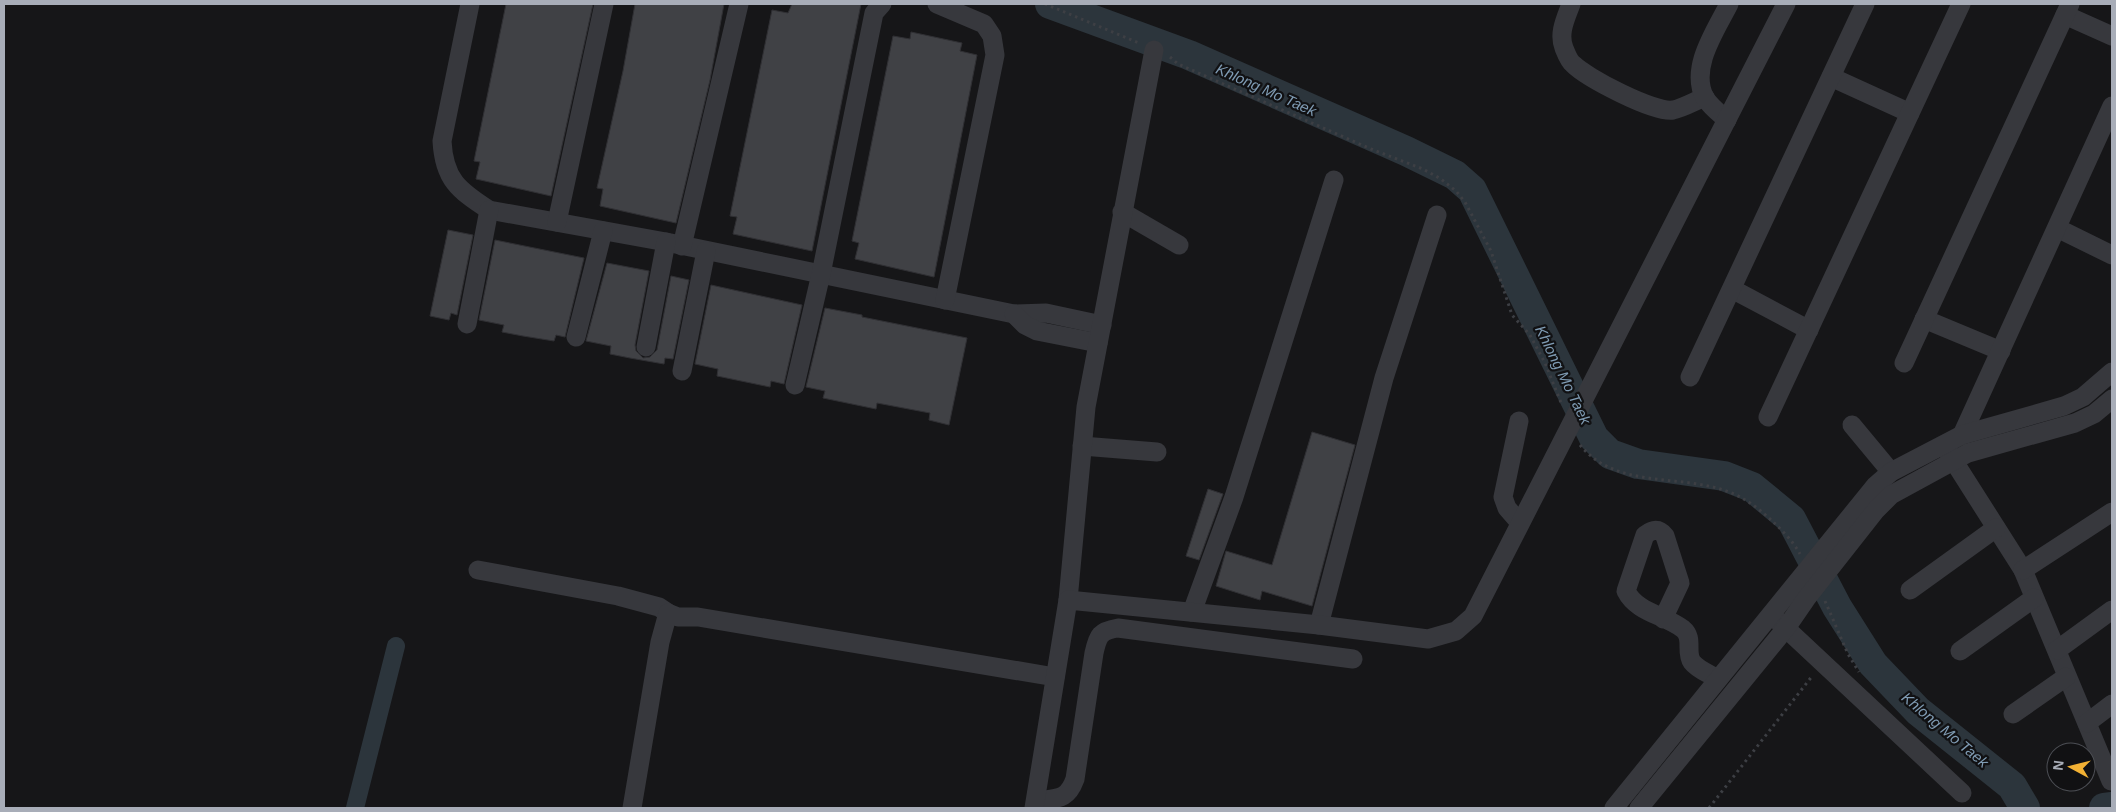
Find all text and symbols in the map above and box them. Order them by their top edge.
water label: Khlong Mo Taek [1213,60,1320,120]
water label: Khlong Mo Taek [1532,323,1595,428]
water label: Khlong Mo Taek [1899,688,1993,772]
north arrow [2046,742,2096,792]
text: N [2050,759,2067,771]

